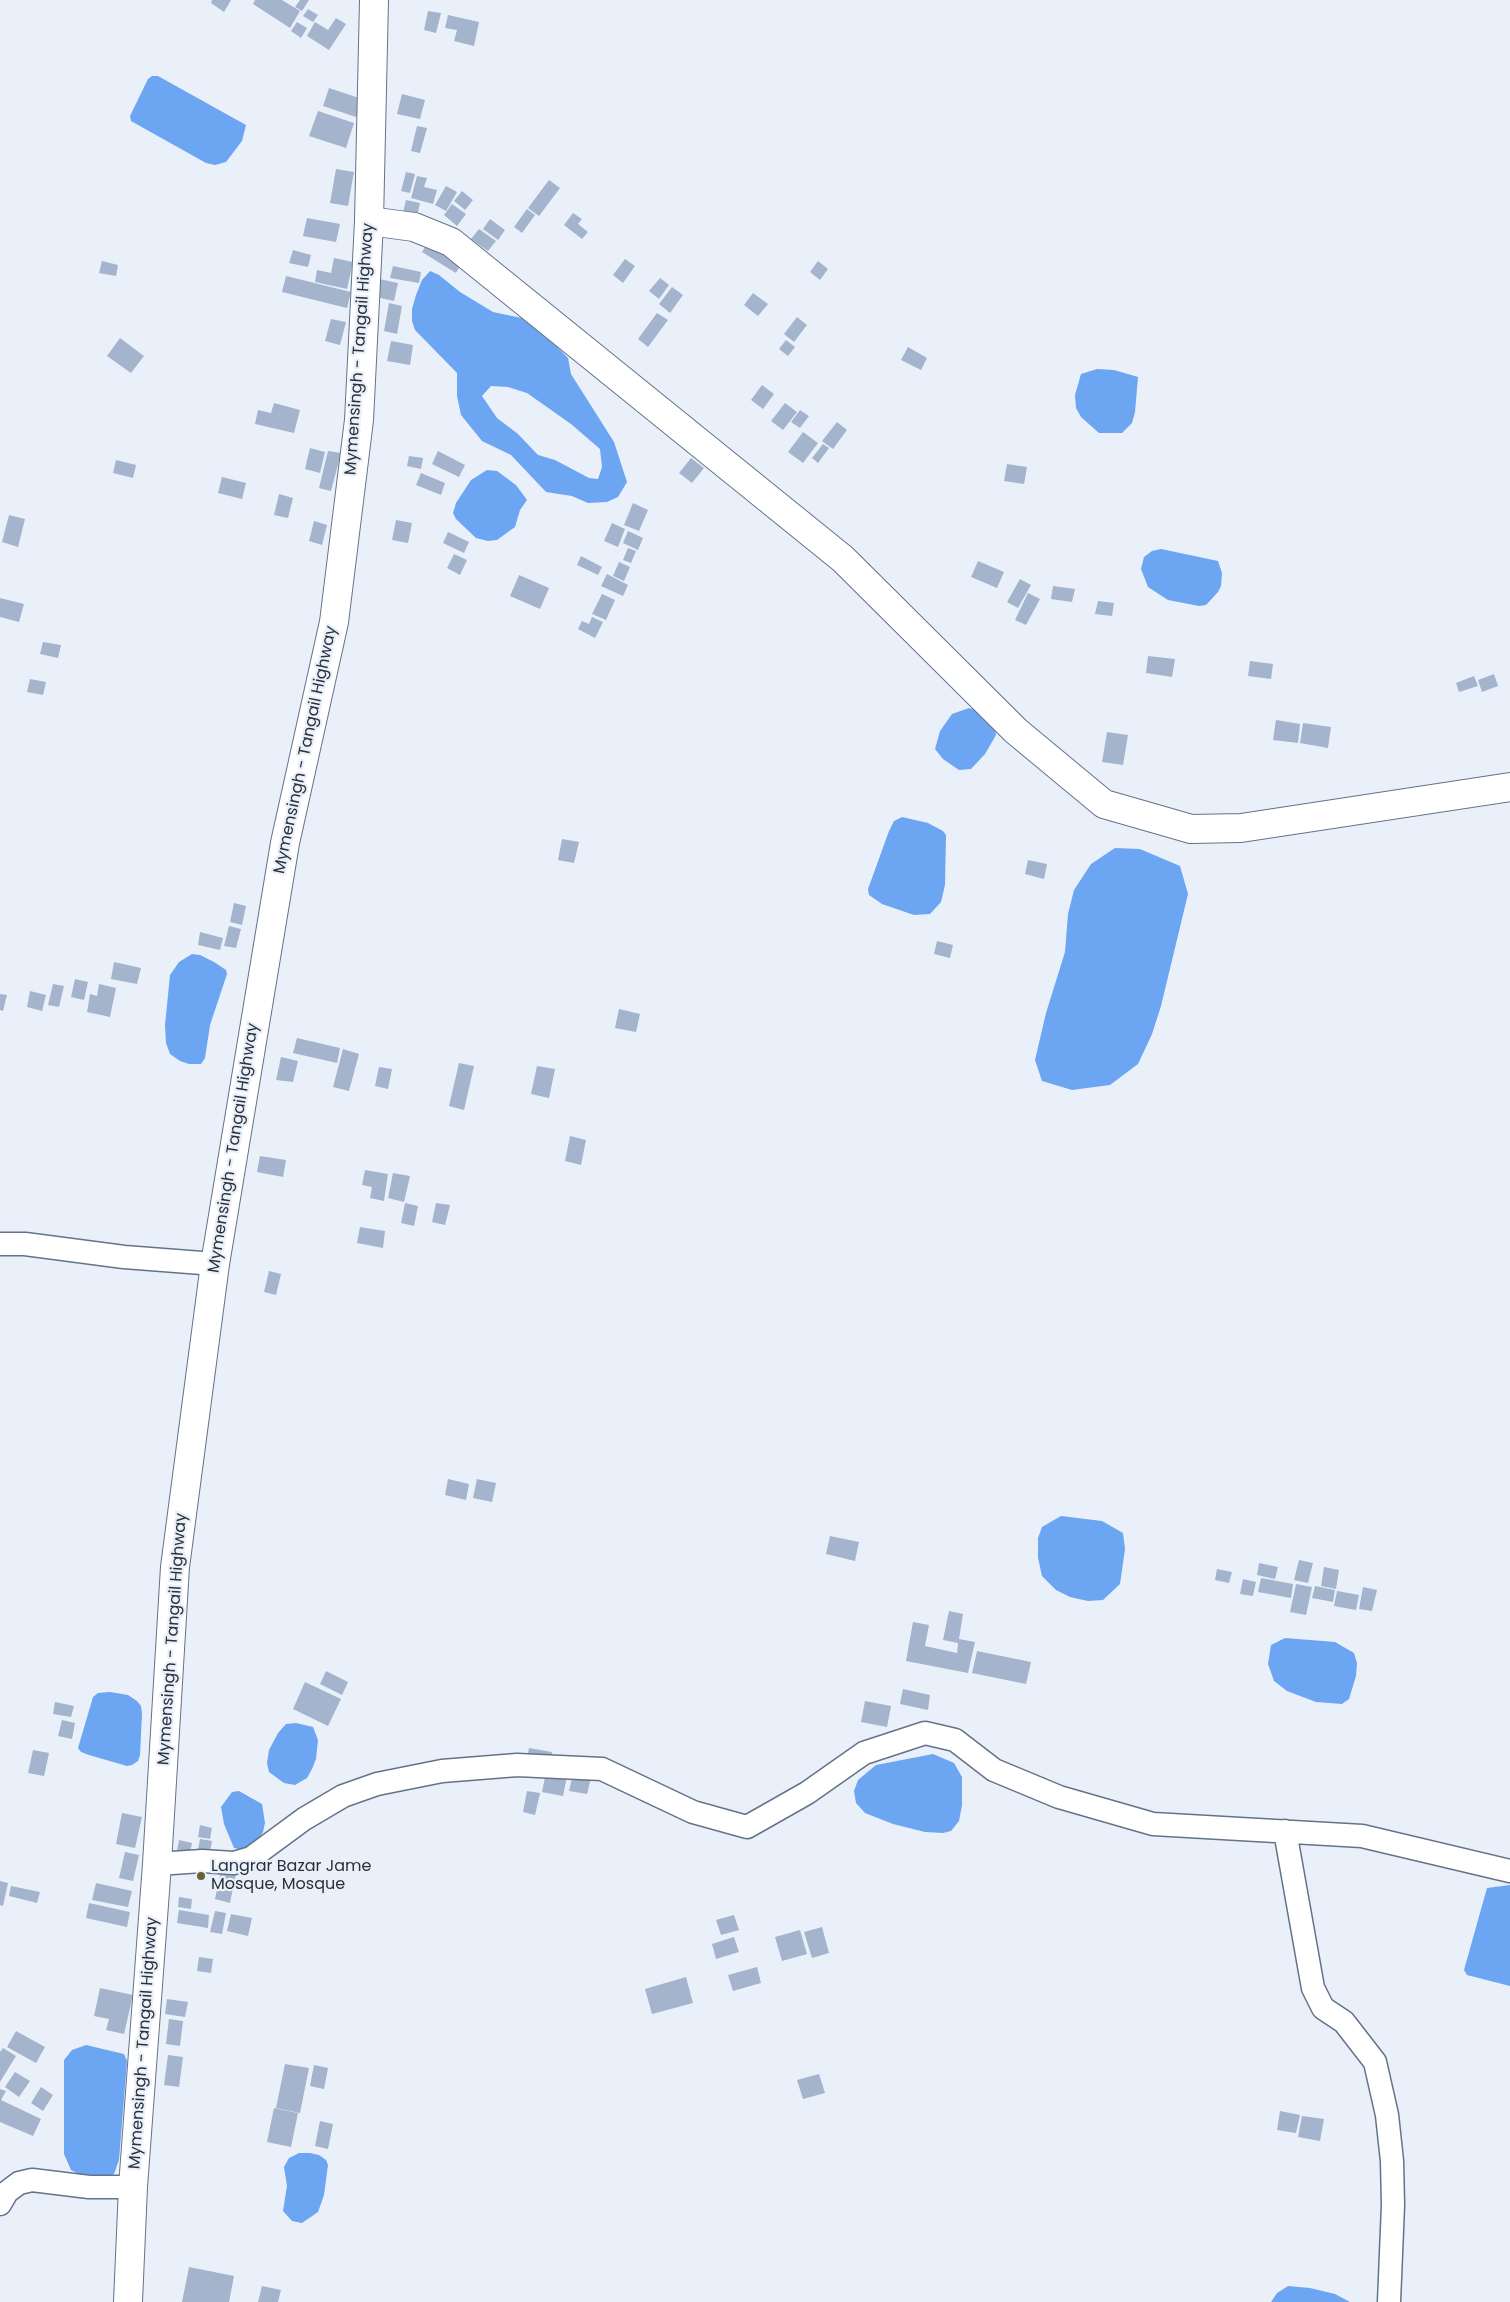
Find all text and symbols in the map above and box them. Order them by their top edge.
street label: Mymensingh - Tangail Highway [342,222,378,476]
street label: Mymensingh - Tangail Highway [270,624,342,876]
street label: Mymensingh - Tangail Highway [205,1022,263,1274]
street label: Mymensingh - Tangail Highway [155,1512,191,1766]
place label: Langrar Bazar Jame Mosque, Mosque [211,1857,371,1895]
marker: Langrar Bazar Jame Mosque, Mosque [195,1870,207,1882]
street label: Mymensingh - Tangail Highway [126,1916,162,2170]

